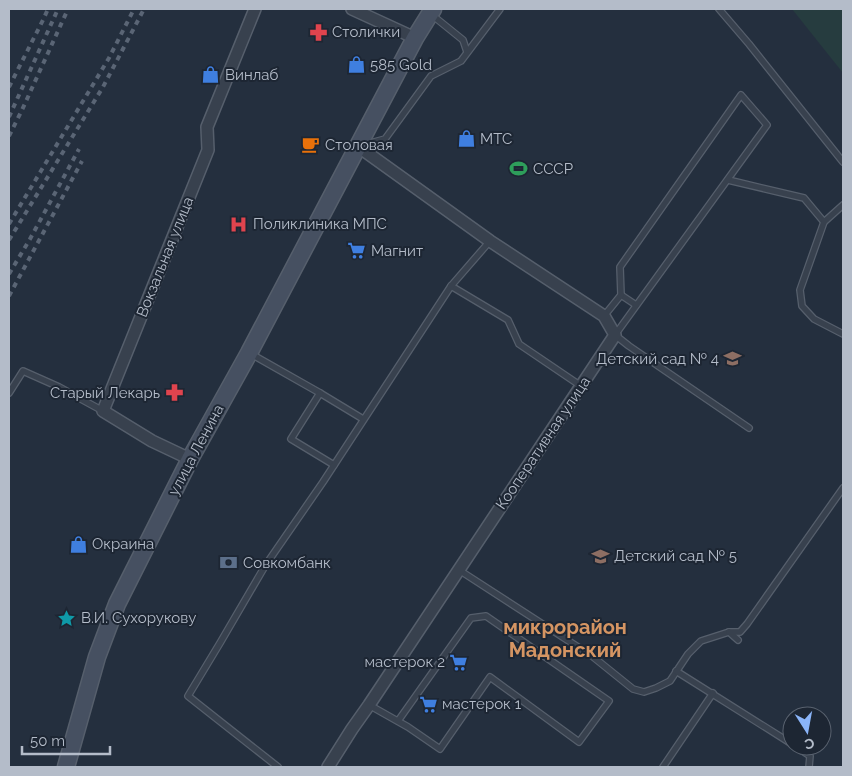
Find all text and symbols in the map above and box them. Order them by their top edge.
pharmacy icon: Столички [308,22,328,42]
place label: Столички [332,23,400,41]
shop icon: 585 Gold [346,55,366,75]
place label: 585 Gold [370,56,432,74]
shop icon: Винлаб [201,65,221,85]
place label: Винлаб [225,66,278,84]
shop icon: МТС [456,129,476,149]
place label: МТС [480,130,512,148]
cafe icon: Столовая [301,135,321,155]
place label: Столовая [325,136,393,154]
sports icon: СССР [509,159,529,179]
place label: СССР [533,160,573,178]
street label: Вокзальная улица [133,194,197,320]
hospital icon: Поликлиника МПС [229,214,249,234]
place label: Поликлиника МПС [253,215,387,233]
supermarket icon: Магнит [347,241,367,261]
place label: Магнит [371,242,423,260]
school or university icon: Детский сад № 4 [723,349,743,369]
place label: Детский сад № 4 [596,350,719,368]
street label: Кооперативная улица [492,373,594,513]
pharmacy icon: Старый Лекарь [164,383,184,403]
place label: Старый Лекарь [50,384,160,402]
street label: улица Ленина [164,401,228,499]
shop icon: Окраина [68,534,88,554]
place label: Окраина [92,535,154,553]
school or university icon: Детский сад № 5 [590,546,610,566]
place label: Детский сад № 5 [614,547,737,565]
bank icon: Совкомбанк [219,553,239,573]
place label: Совкомбанк [243,554,331,572]
place icon: В.И. Сухорукову [57,608,77,628]
place label: В.И. Сухорукову [81,609,196,627]
district label: микрорайон Мадонский [503,615,627,662]
supermarket icon: мастерок 2 [449,652,469,672]
place label: мастерок 2 [364,653,445,671]
supermarket icon: мастерок 1 [418,694,438,714]
place label: мастерок 1 [442,695,522,713]
north arrow [782,706,832,756]
scale bar [22,724,110,756]
text: 50 m [30,732,65,750]
text: С [803,735,816,753]

